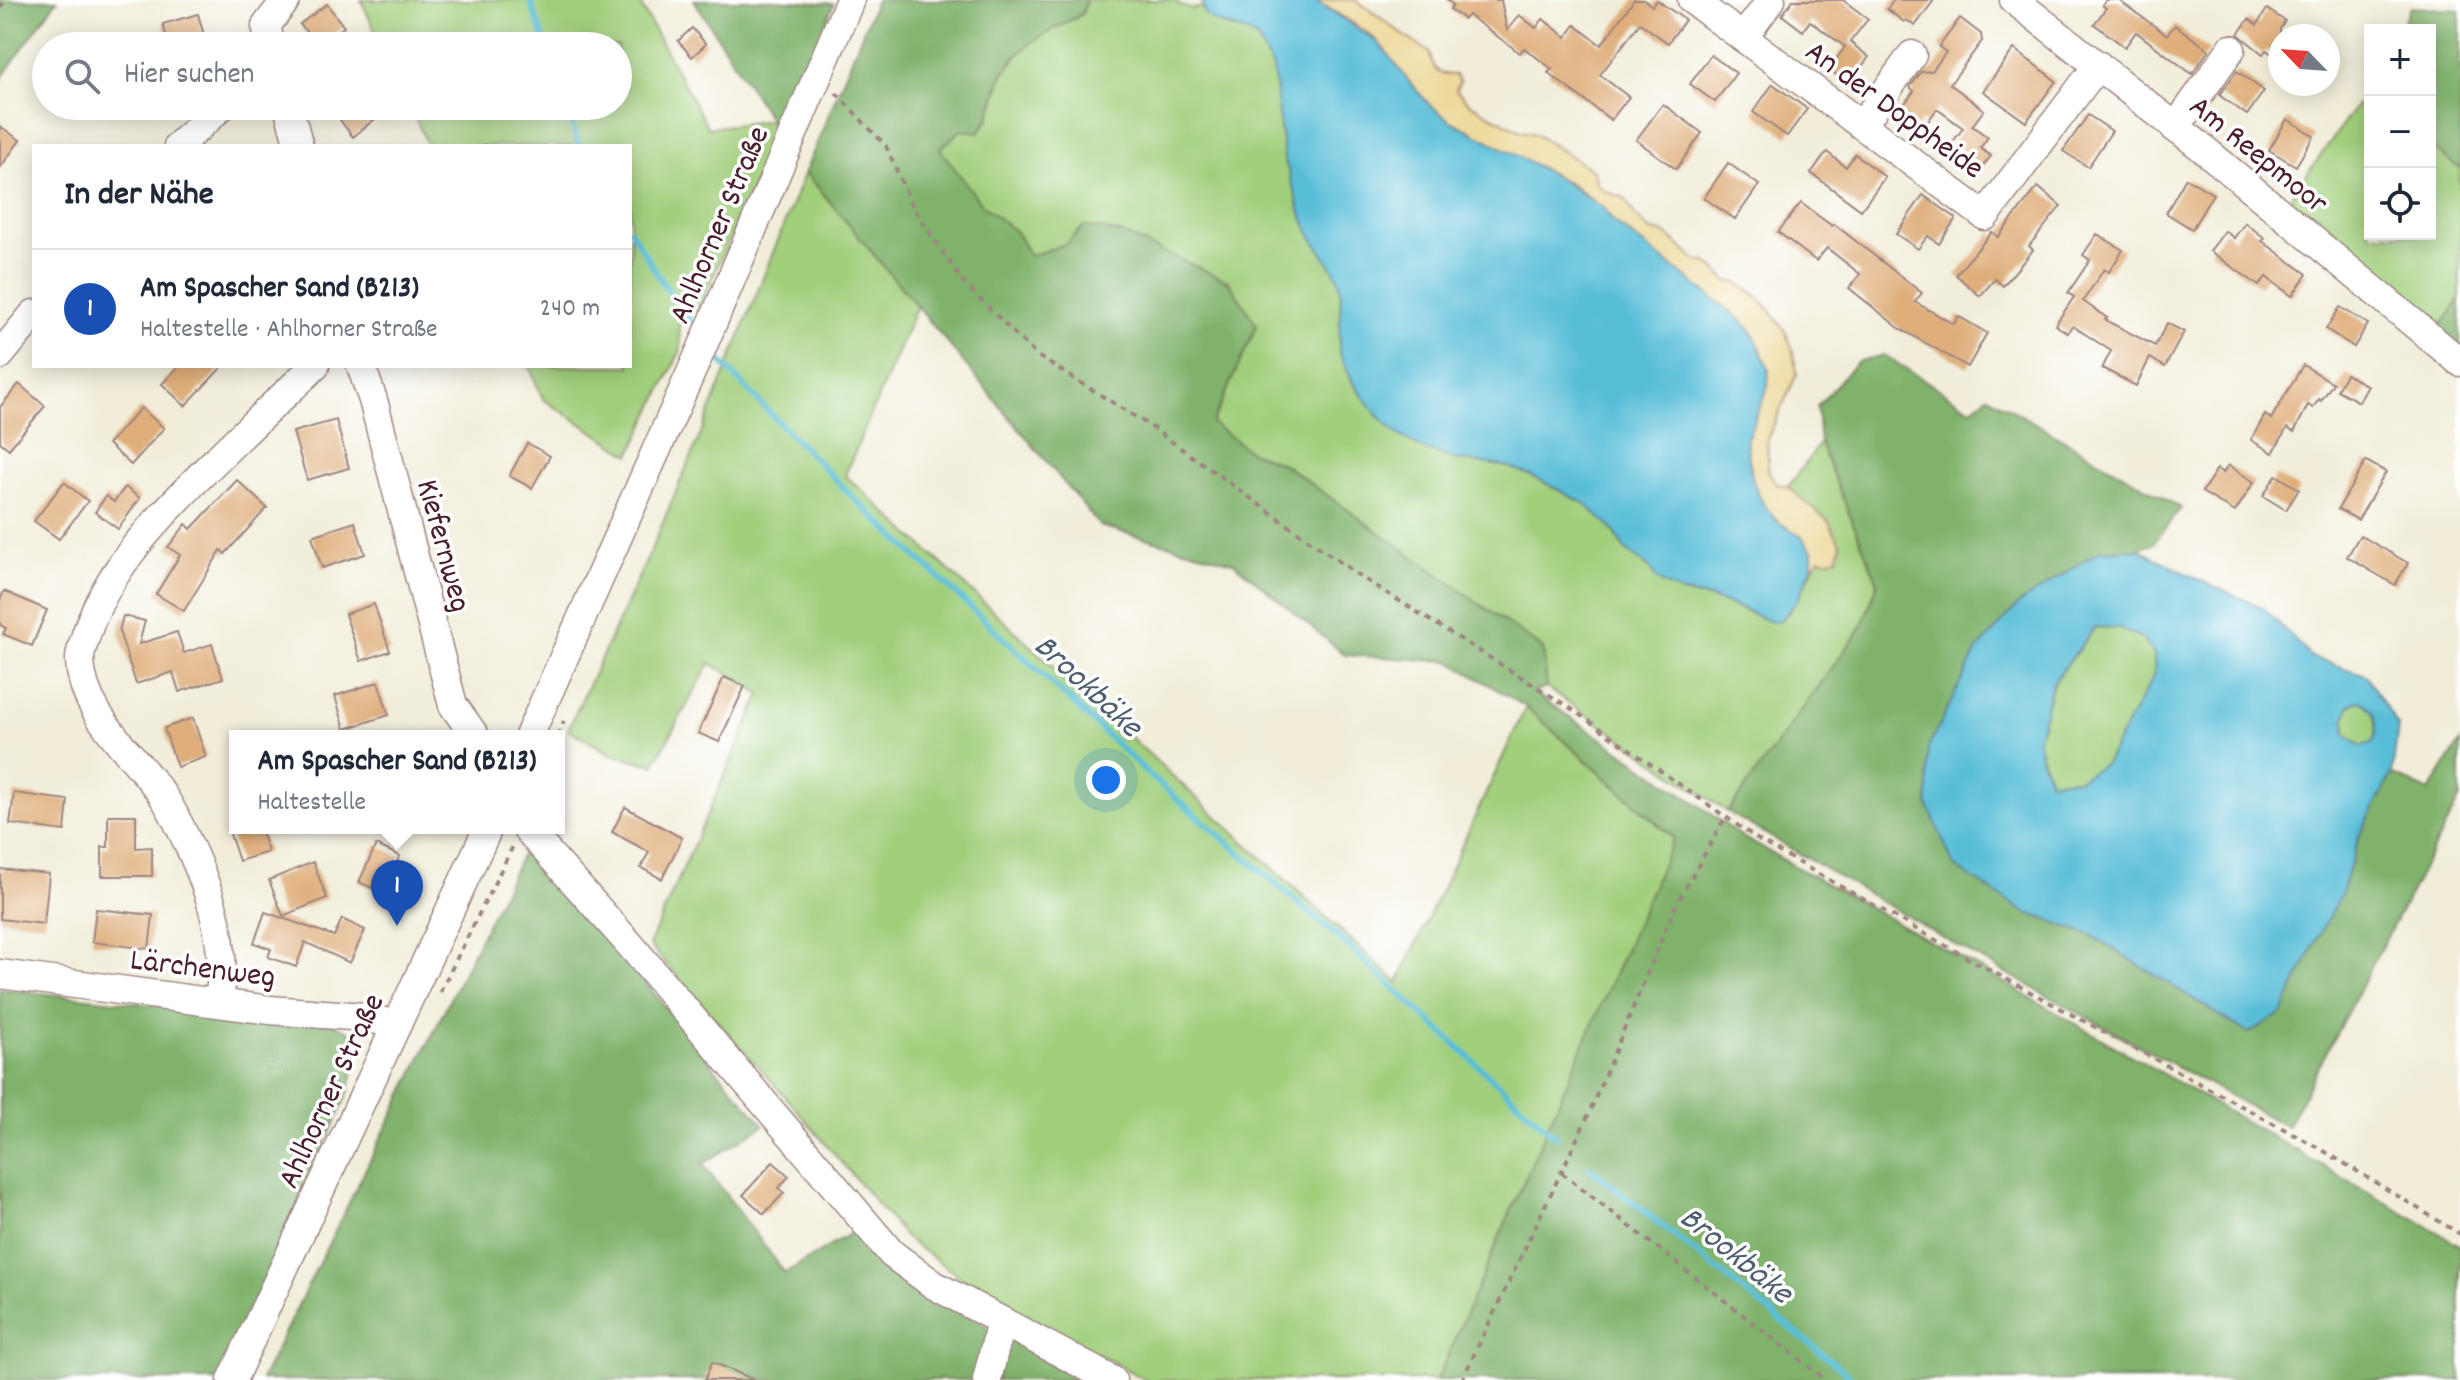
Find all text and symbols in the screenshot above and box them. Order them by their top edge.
north arrow [2268,24,2340,96]
map controls [2364,24,2436,240]
button: + [2364,24,2436,96]
street label: An der Doppheide [1794,31,1992,193]
search box [32,32,632,120]
icon: search [60,54,104,98]
text: Hier suchen [124,55,254,98]
street label: Am Reepmoor [2177,86,2337,228]
button: − [2364,96,2436,168]
street label: Ahlhorner Straße [659,120,784,332]
button: locate [2364,168,2436,240]
text: In der Nähe [64,172,214,221]
text: Am Spascher Sand (B213) [140,269,419,312]
text: 1 [87,291,93,328]
text: 240 m [540,291,600,328]
text: Haltestelle · Ahlhorner Straße [140,312,438,349]
street label: Kiefernweg [401,475,481,618]
water label: Brookbäke [1021,625,1153,753]
popup [229,730,565,834]
text: Am Spascher Sand (B213) [258,742,536,785]
your location [1086,760,1126,800]
text: Haltestelle [258,785,366,822]
pin: 1 [371,860,423,926]
street label: Lärchenweg [127,939,278,1003]
street label: Ahlhorner Straße [268,987,399,1197]
water label: Brookbäke [1667,1196,1803,1320]

